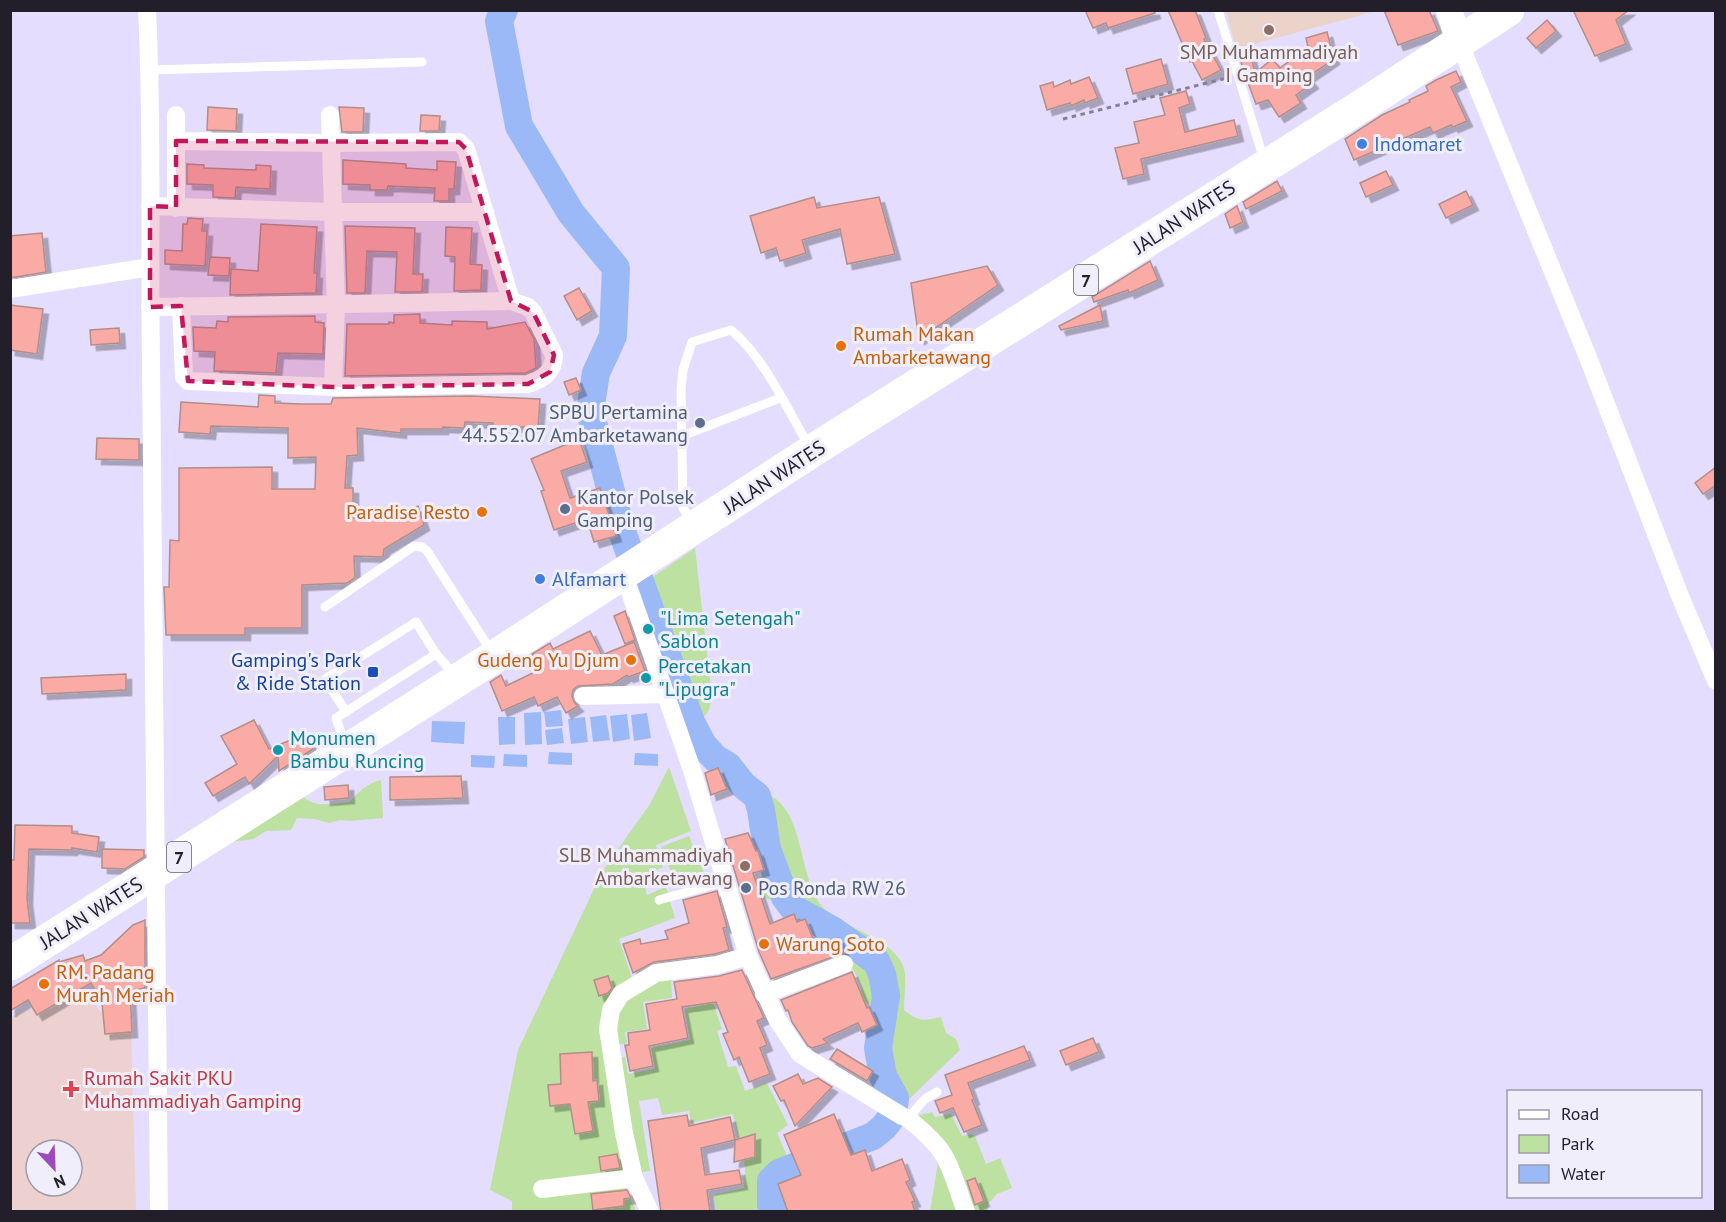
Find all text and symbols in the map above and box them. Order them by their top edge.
marker: SMP Muhammadiyah I Gamping [1262,23,1276,37]
place label: SMP Muhammadiyah I Gamping [1180,39,1358,88]
place label: Indomaret [1374,131,1462,157]
marker: Indomaret [1355,137,1369,151]
street label: JALAN WATES [1127,174,1240,260]
road number: 7 [1074,265,1098,295]
place label: Rumah Makan Ambarketawang [853,321,991,370]
marker: Rumah Makan Ambarketawang [834,339,848,353]
place label: SPBU Pertamina 44.552.07 Ambarketawang [462,399,688,448]
marker: SPBU Pertamina 44.552.07 Ambarketawang [693,416,707,430]
street label: JALAN WATES [717,434,830,520]
place label: Kantor Polsek Gamping [577,484,695,533]
place label: Paradise Resto [346,499,470,525]
marker: Kantor Polsek Gamping [558,502,572,516]
marker: Paradise Resto [475,505,489,519]
place label: Alfamart [552,566,626,592]
marker: Alfamart [533,572,547,586]
place label: "Lima Setengah" Sablon [660,605,801,654]
marker: "Lima Setengah" Sablon [641,622,655,636]
place label: Gamping's Park & Ride Station [231,647,361,696]
place label: Gudeng Yu Djum [477,647,619,673]
marker: Gudeng Yu Djum [624,653,638,667]
place label: Percetakan "Lipugra" [658,653,751,702]
marker: Gamping's Park & Ride Station [366,665,380,679]
marker: Percetakan "Lipugra" [639,671,653,685]
place label: Monumen Bambu Runcing [290,725,424,774]
marker: Monumen Bambu Runcing [271,743,285,757]
road number: 7 [167,842,191,872]
place label: SLB Muhammadiyah Ambarketawang [559,842,733,891]
marker: SLB Muhammadiyah Ambarketawang [738,859,752,873]
street label: JALAN WATES [34,871,147,956]
place label: Pos Ronda RW 26 [758,875,906,901]
marker: Pos Ronda RW 26 [739,881,753,895]
place label: Warung Soto [776,931,885,957]
marker: Warung Soto [757,937,771,951]
place label: RM. Padang Murah Meriah [56,959,175,1008]
marker: RM. Padang Murah Meriah [37,977,51,991]
place label: Rumah Sakit PKU Muhammadiyah Gamping [84,1065,302,1114]
marker: Rumah Sakit PKU Muhammadiyah Gamping [62,1080,80,1098]
legend [1507,1090,1702,1198]
text: Road [1561,1102,1599,1125]
text: Park [1561,1132,1594,1155]
north arrow [24,1138,84,1198]
text: Water [1561,1162,1605,1185]
text: N [51,1171,69,1193]

